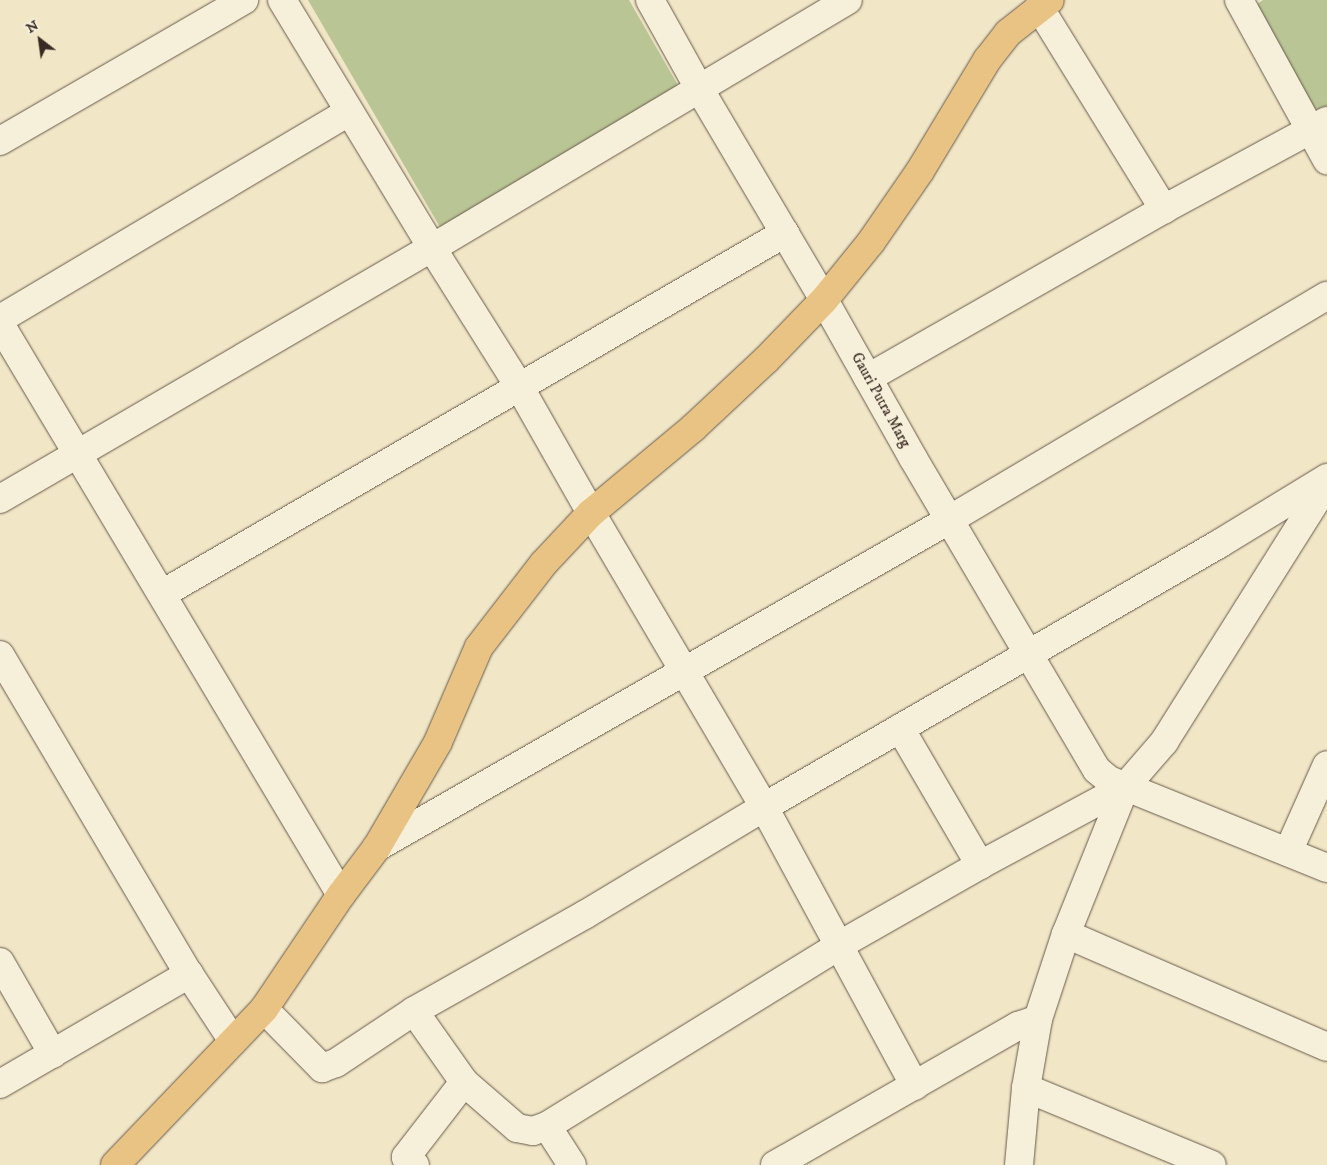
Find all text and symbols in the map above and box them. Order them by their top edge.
north arrow [15,15,65,65]
text: N [23,16,42,38]
street label: Gauri Putra Marg [848,349,914,451]

